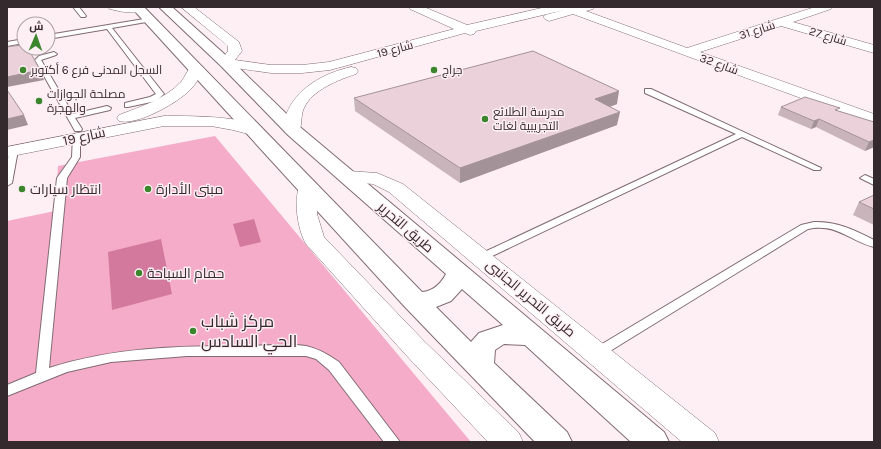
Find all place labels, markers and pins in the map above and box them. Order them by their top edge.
place label: السجل المدنى فرع 6 أكتوبر [30,62,162,78]
place label: جراج [442,63,462,78]
marker: السجل المدنى فرع 6 أكتوبر [18,65,28,75]
marker: جراج [429,65,439,75]
place label: مصلحة الجوازات والهجرة [47,87,125,115]
marker: مصلحة الجوازات والهجرة [34,96,44,106]
place label: مدرسة الطلائع التجريبية لغات [493,105,564,133]
marker: مدرسة الطلائع التجريبية لغات [480,114,490,124]
place label: انتظار سيارات [30,181,102,198]
place label: مبنى الأدارة [156,181,223,198]
marker: انتظار سيارات [17,184,27,194]
marker: مبنى الأدارة [143,184,153,194]
place label: حمام السباحة [147,265,224,283]
marker: حمام السباحة [134,268,144,278]
place label: مركز شباب الحي السادس [201,311,297,355]
marker: مركز شباب الحي السادس [188,326,198,336]

